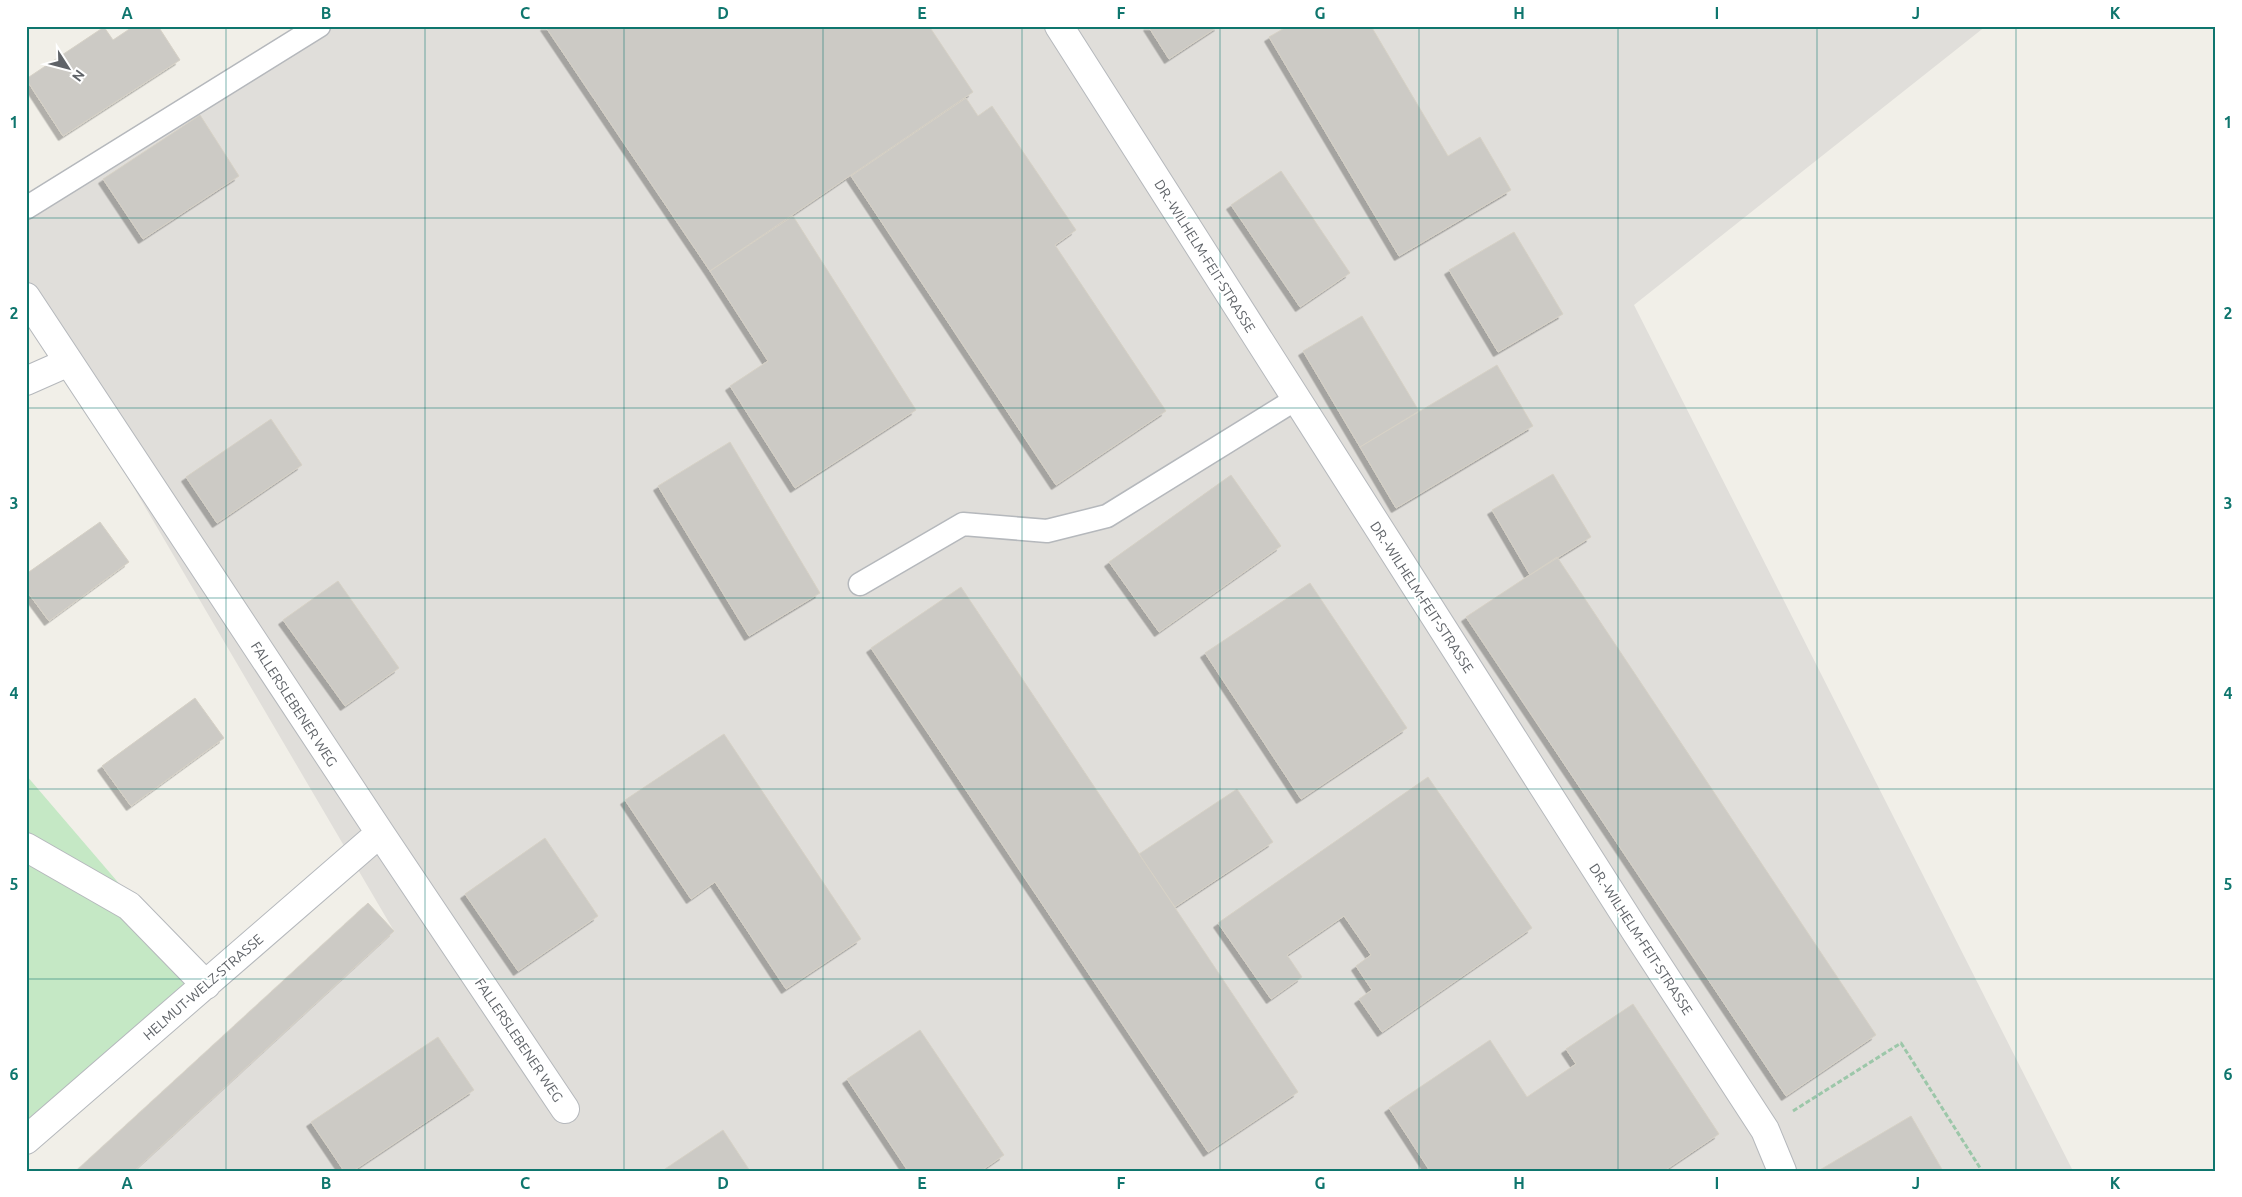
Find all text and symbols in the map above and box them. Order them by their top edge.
text: A [121,4,133,22]
text: B [321,4,331,22]
text: C [520,4,530,22]
text: D [717,4,729,22]
text: E [917,4,927,22]
text: F [1117,4,1126,22]
text: G [1314,4,1326,22]
text: H [1513,4,1525,22]
text: I [1715,4,1719,22]
text: J [1912,4,1920,22]
text: K [2110,4,2121,22]
north arrow [42,42,92,92]
text: N [69,67,88,85]
text: 1 [9,113,19,131]
text: 1 [2223,113,2233,131]
street label: DR.-WILHELM-FEIT-STRASSE [1151,177,1259,335]
text: 2 [9,304,19,322]
text: 2 [2223,304,2233,322]
text: 3 [9,494,19,512]
text: 3 [2223,494,2233,512]
street label: DR.-WILHELM-FEIT-STRASSE [1367,518,1477,676]
street label: FALLERSLEBENER WEG [248,639,340,769]
text: 4 [9,684,19,702]
text: 4 [2223,684,2233,702]
street label: DR.-WILHELM-FEIT-STRASSE [1586,860,1696,1018]
text: 5 [9,875,19,893]
text: 5 [2223,875,2233,893]
street label: HELMUT-WELZ-STRASSE [140,931,266,1043]
street label: FALLERSLEBENER WEG [472,975,566,1105]
text: 6 [9,1065,19,1083]
text: 6 [2223,1065,2233,1083]
text: A [121,1174,133,1192]
text: B [321,1174,331,1192]
text: C [520,1174,530,1192]
text: D [717,1174,729,1192]
text: E [917,1174,927,1192]
text: F [1117,1174,1126,1192]
text: G [1314,1174,1326,1192]
text: H [1513,1174,1525,1192]
text: I [1715,1174,1719,1192]
text: J [1912,1174,1920,1192]
text: K [2110,1174,2121,1192]

